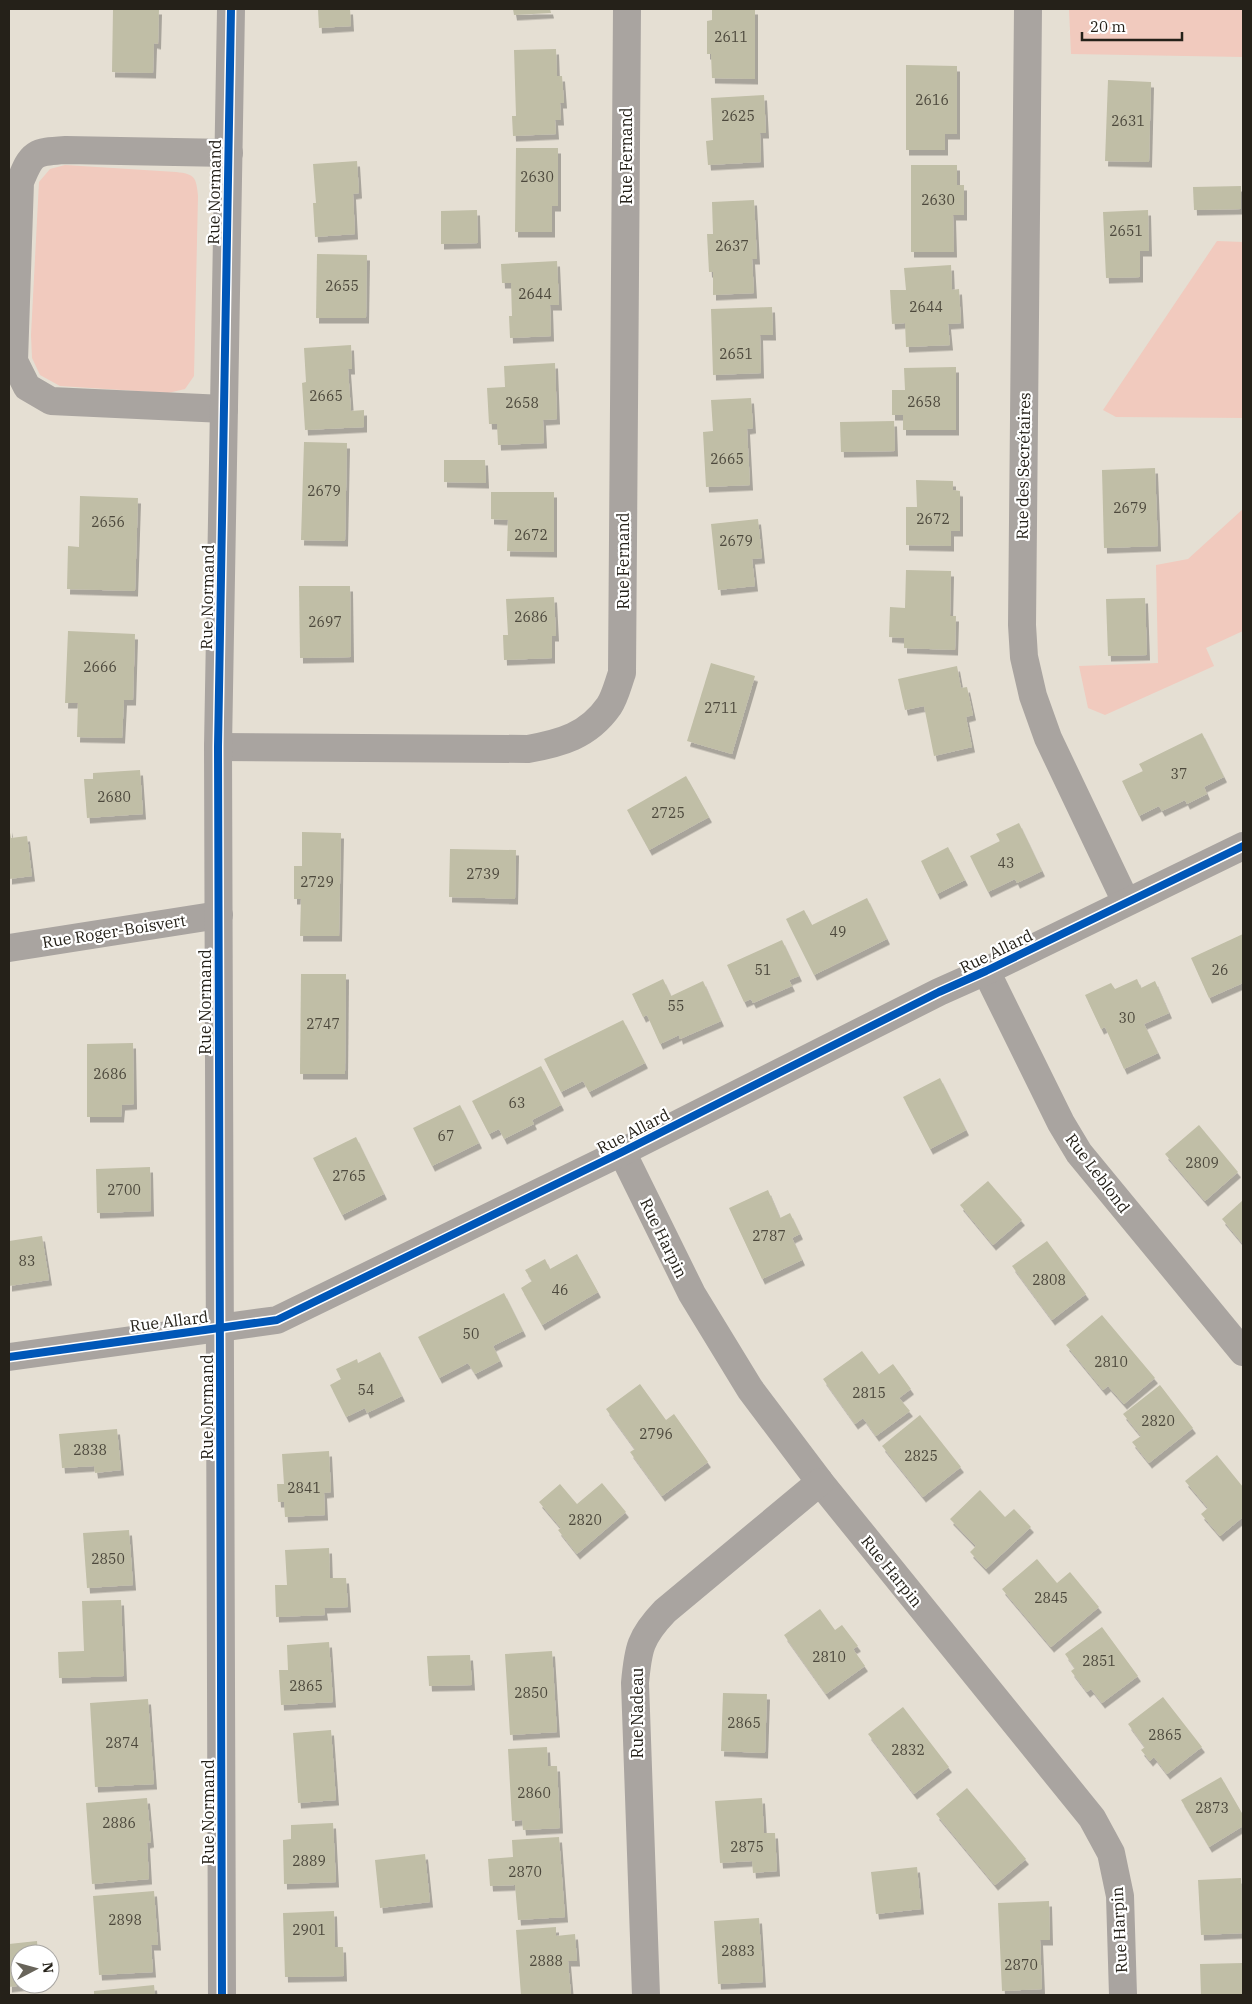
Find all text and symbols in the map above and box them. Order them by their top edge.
scale bar [1082,10,1182,42]
text: 20 m [1090,17,1126,36]
house number: 2611 [714,28,748,46]
house number: 2616 [915,91,949,109]
street label: Rue Fernand [616,107,636,204]
house number: 2625 [721,107,755,125]
house number: 2631 [1111,112,1145,130]
street label: Rue Normand [203,139,225,245]
house number: 2630 [520,168,554,186]
house number: 2630 [921,191,955,209]
house number: 2651 [1109,222,1143,240]
house number: 2637 [715,237,749,255]
house number: 2655 [325,277,359,295]
house number: 2644 [518,285,552,303]
house number: 2644 [909,298,943,316]
house number: 2651 [719,345,753,363]
house number: 2665 [309,387,343,405]
street label: Rue des Secrétaires [1012,392,1034,540]
house number: 2658 [907,393,941,411]
house number: 2658 [505,394,539,412]
house number: 2665 [710,450,744,468]
house number: 2679 [307,482,341,500]
house number: 2679 [1113,499,1147,517]
house number: 2672 [916,510,950,528]
street label: Rue Fernand [613,512,633,609]
house number: 2656 [91,513,125,531]
house number: 2672 [514,526,548,544]
house number: 2679 [719,532,753,550]
street label: Rue Normand [196,544,218,650]
house number: 2686 [514,608,548,626]
house number: 2697 [308,613,342,631]
house number: 2666 [83,658,117,676]
house number: 2711 [704,699,738,717]
house number: 37 [1171,765,1187,783]
house number: 2680 [97,788,131,806]
house number: 2725 [651,804,685,822]
house number: 43 [998,854,1014,872]
house number: 2739 [466,865,500,883]
house number: 2729 [300,873,334,891]
street label: Rue Roger-Boisvert [41,910,188,952]
house number: 49 [830,923,846,941]
street label: Rue Allard [956,925,1036,977]
street label: Rue Normand [195,949,215,1055]
house number: 51 [755,961,771,979]
house number: 26 [1212,961,1228,979]
house number: 55 [668,997,684,1015]
house number: 30 [1119,1009,1135,1027]
house number: 2747 [306,1015,340,1033]
house number: 2686 [93,1065,127,1083]
house number: 63 [509,1094,525,1112]
street label: Rue Allard [593,1104,673,1158]
house number: 67 [438,1127,454,1145]
street label: Rue Leblond [1062,1129,1135,1217]
house number: 2809 [1185,1154,1219,1172]
house number: 2765 [332,1167,366,1185]
house number: 2700 [107,1181,141,1199]
street label: Rue Harpin [636,1195,692,1281]
house number: 2787 [752,1227,786,1245]
house number: 83 [19,1252,35,1270]
house number: 2808 [1032,1271,1066,1289]
house number: 46 [552,1281,568,1299]
street label: Rue Allard [129,1306,210,1336]
house number: 50 [463,1325,479,1343]
house number: 2810 [1094,1353,1128,1371]
street label: Rue Normand [197,1354,217,1460]
house number: 54 [358,1381,374,1399]
house number: 2815 [852,1384,886,1402]
house number: 2820 [1141,1412,1175,1430]
house number: 2796 [639,1425,673,1443]
house number: 2838 [73,1441,107,1459]
house number: 2825 [904,1447,938,1465]
house number: 2841 [287,1479,321,1497]
house number: 2820 [568,1511,602,1529]
street label: Rue Harpin [857,1531,927,1611]
house number: 2850 [91,1550,125,1568]
house number: 2845 [1034,1589,1068,1607]
house number: 2810 [812,1648,846,1666]
house number: 2851 [1082,1652,1116,1670]
street label: Rue Nadeau [627,1667,647,1759]
house number: 2865 [289,1677,323,1695]
house number: 2850 [514,1684,548,1702]
house number: 2865 [727,1714,761,1732]
house number: 2865 [1148,1726,1182,1744]
house number: 2874 [105,1734,139,1752]
house number: 2832 [891,1741,925,1759]
street label: Rue Normand [198,1759,218,1865]
house number: 2860 [517,1784,551,1802]
house number: 2873 [1195,1799,1229,1817]
house number: 2886 [102,1814,136,1832]
house number: 2875 [730,1838,764,1856]
house number: 2889 [292,1852,326,1870]
house number: 2870 [508,1863,542,1881]
street label: Rue Harpin [1107,1886,1131,1974]
house number: 2898 [108,1911,142,1929]
house number: 2901 [292,1921,326,1939]
house number: 2883 [721,1942,755,1960]
north arrow [10,1944,60,1994]
house number: 2888 [529,1952,563,1970]
house number: 2870 [1004,1956,1038,1974]
text: N [38,1961,57,1974]

